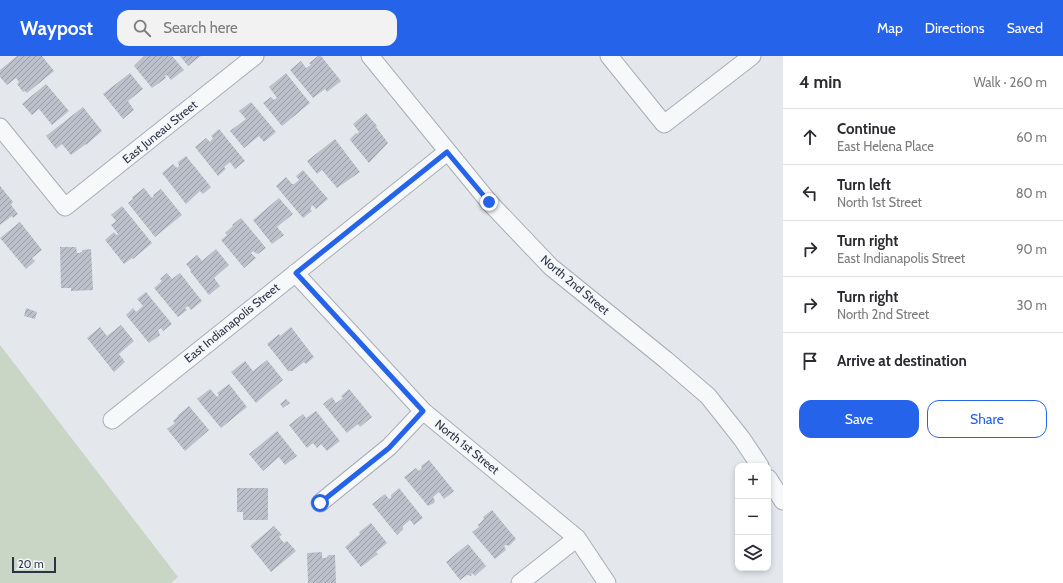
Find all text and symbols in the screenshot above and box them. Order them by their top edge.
search box [117,10,397,46]
text: Waypost [20,17,93,40]
icon: search [131,17,153,39]
text: Search here [163,19,238,37]
text: Map [877,19,903,37]
text: Directions [925,19,985,37]
text: Saved [1007,19,1043,37]
text: 4 min [799,72,842,92]
text: Walk · 260 m [974,74,1047,90]
street label: East Juneau Street [119,97,200,166]
text: Continue [837,120,896,138]
icon: ahead [799,126,821,148]
text: 60 m [1016,129,1047,145]
text: East Helena Place [837,138,934,154]
text: Turn left [837,176,891,194]
icon: left [799,182,821,204]
text: 80 m [1016,185,1047,201]
route end [480,193,498,211]
text: North 1st Street [837,194,922,210]
text: Turn right [837,232,898,250]
icon: right [799,238,821,260]
text: 90 m [1016,241,1047,257]
text: East Indianapolis Street [837,250,965,266]
street label: North 2nd Street [538,252,613,318]
street label: East Indianapolis Street [181,280,282,366]
text: Turn right [837,288,898,306]
icon: right [799,294,821,316]
text: 30 m [1017,297,1047,313]
text: North 2nd Street [837,306,929,322]
icon: arrive [799,350,821,372]
text: Arrive at destination [837,352,967,370]
button: Save [799,400,919,438]
button: Share [927,400,1047,438]
street label: North 1st Street [432,416,502,477]
map controls [735,463,771,571]
button: + [735,463,771,499]
route start [311,494,329,512]
button: − [735,499,771,535]
button: layers [735,535,771,571]
scale bar [12,555,56,574]
text: 20 m [18,557,44,571]

